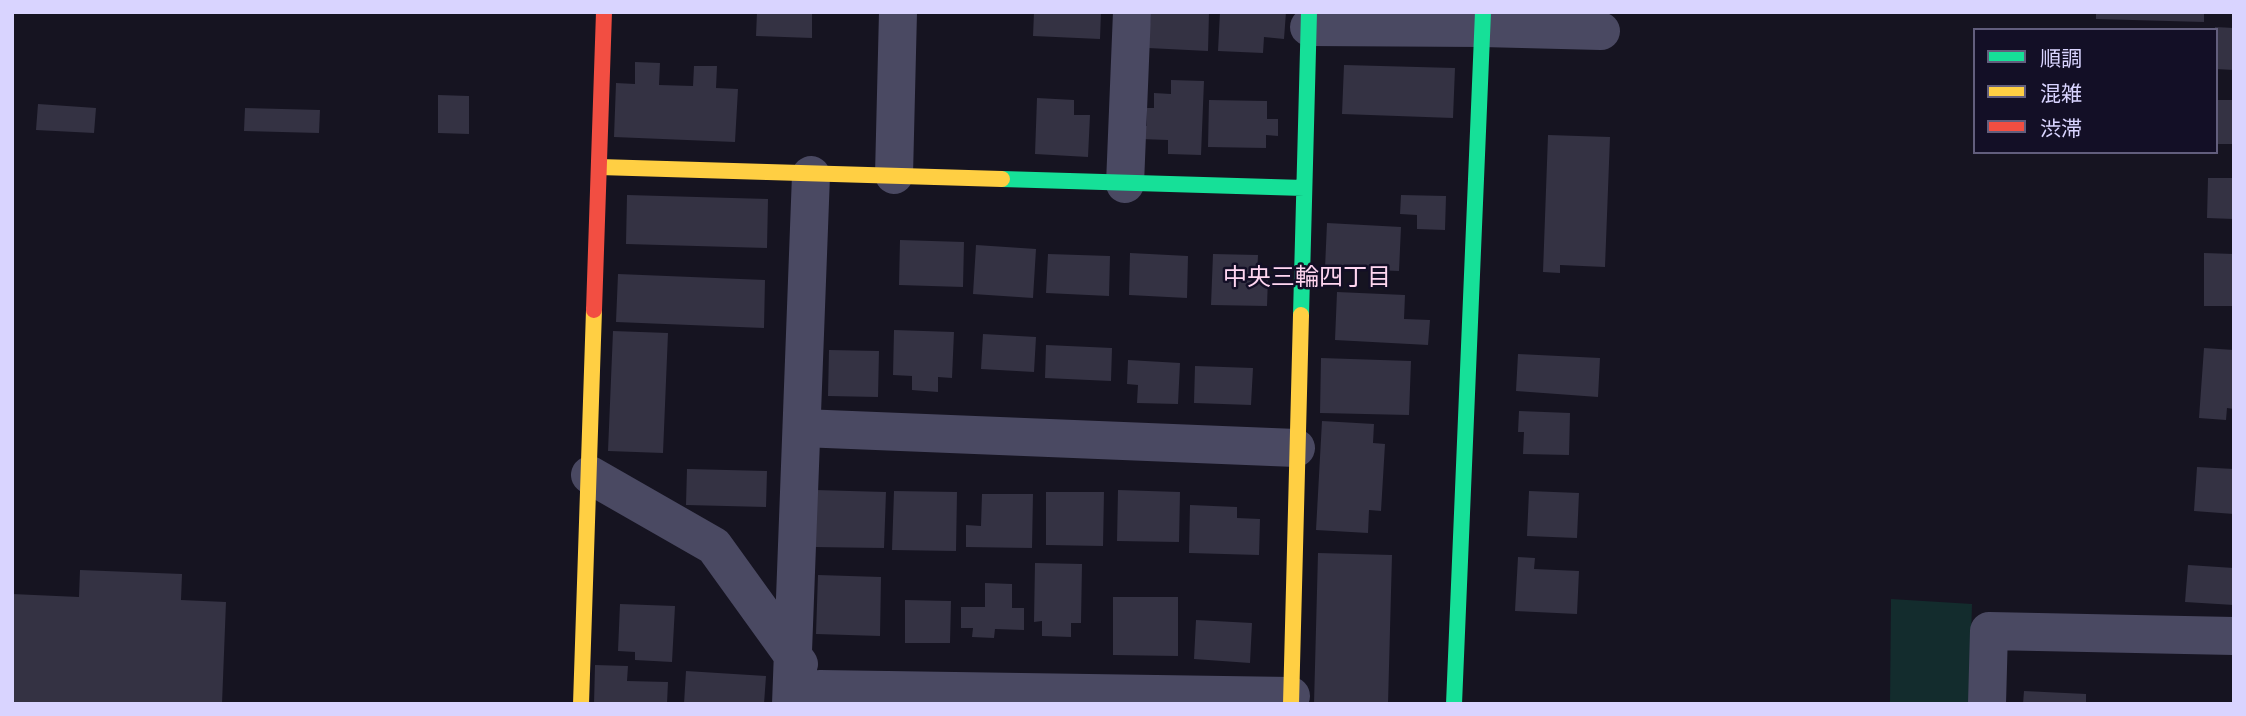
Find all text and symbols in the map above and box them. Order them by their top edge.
legend [1973,28,2218,154]
text: 順調 [2040,47,2082,72]
text: 混雑 [2040,82,2082,107]
text: 渋滞 [2040,117,2082,142]
district label: 中央三輪四丁目 [1223,265,1391,293]

